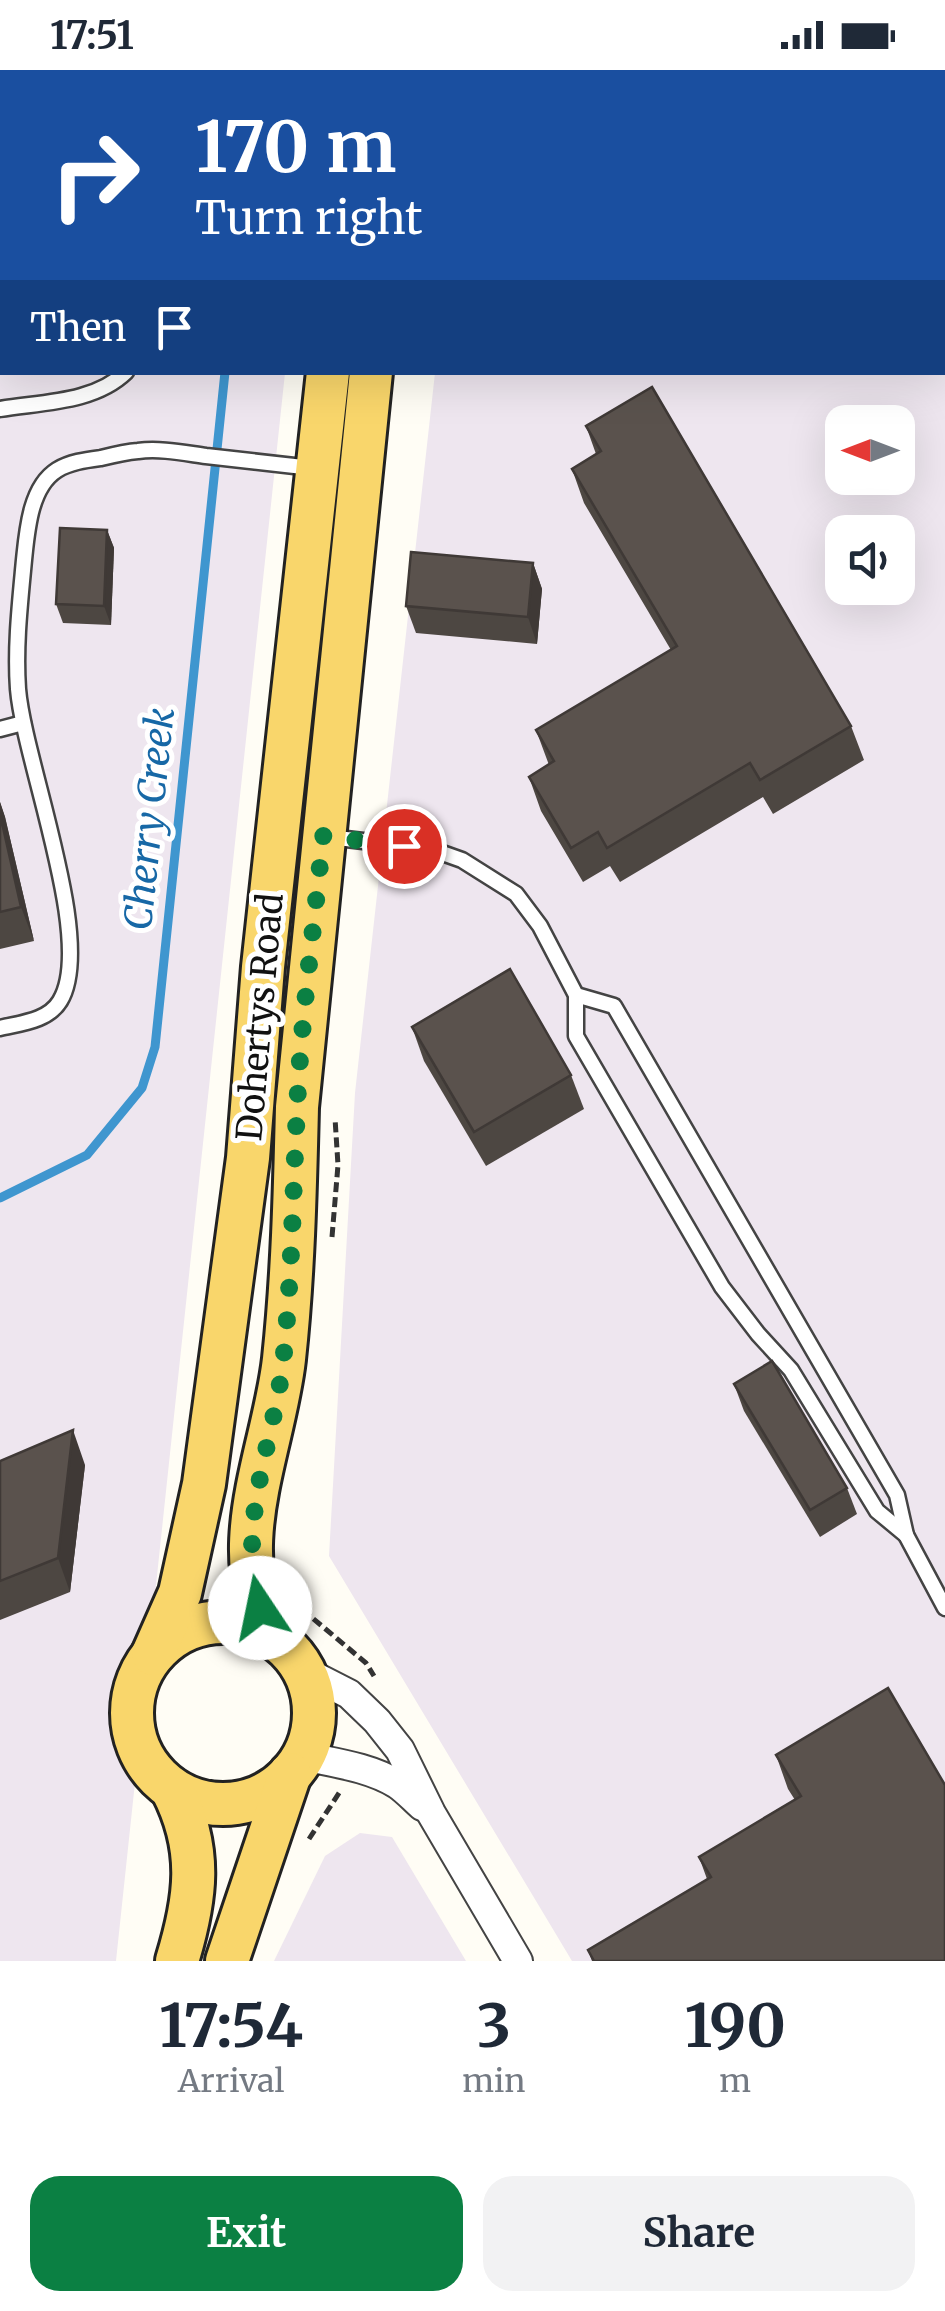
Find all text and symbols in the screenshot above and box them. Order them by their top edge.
text: 17:51 [50,12,134,59]
text: 170 m [195,103,396,191]
icon: right [30,110,160,240]
text: Turn right [195,190,423,246]
icon: arrive [147,300,202,355]
text: Then [30,304,127,351]
north arrow [825,405,915,495]
map controls [825,405,915,605]
button: sound [825,515,915,605]
water label: Cherry Creek [114,705,184,933]
pin [362,804,447,889]
icon: arrive [377,819,432,874]
street label: Dohertys Road [227,891,293,1143]
position arrow [208,1556,312,1660]
text: 17:54 [159,1988,303,2063]
text: 3 [477,1988,511,2063]
text: 190 [684,1988,786,2063]
text: Arrival [178,2061,285,2101]
text: min [462,2061,526,2101]
text: m [719,2061,751,2101]
button: Exit [30,2176,463,2291]
button: Share [483,2176,915,2291]

